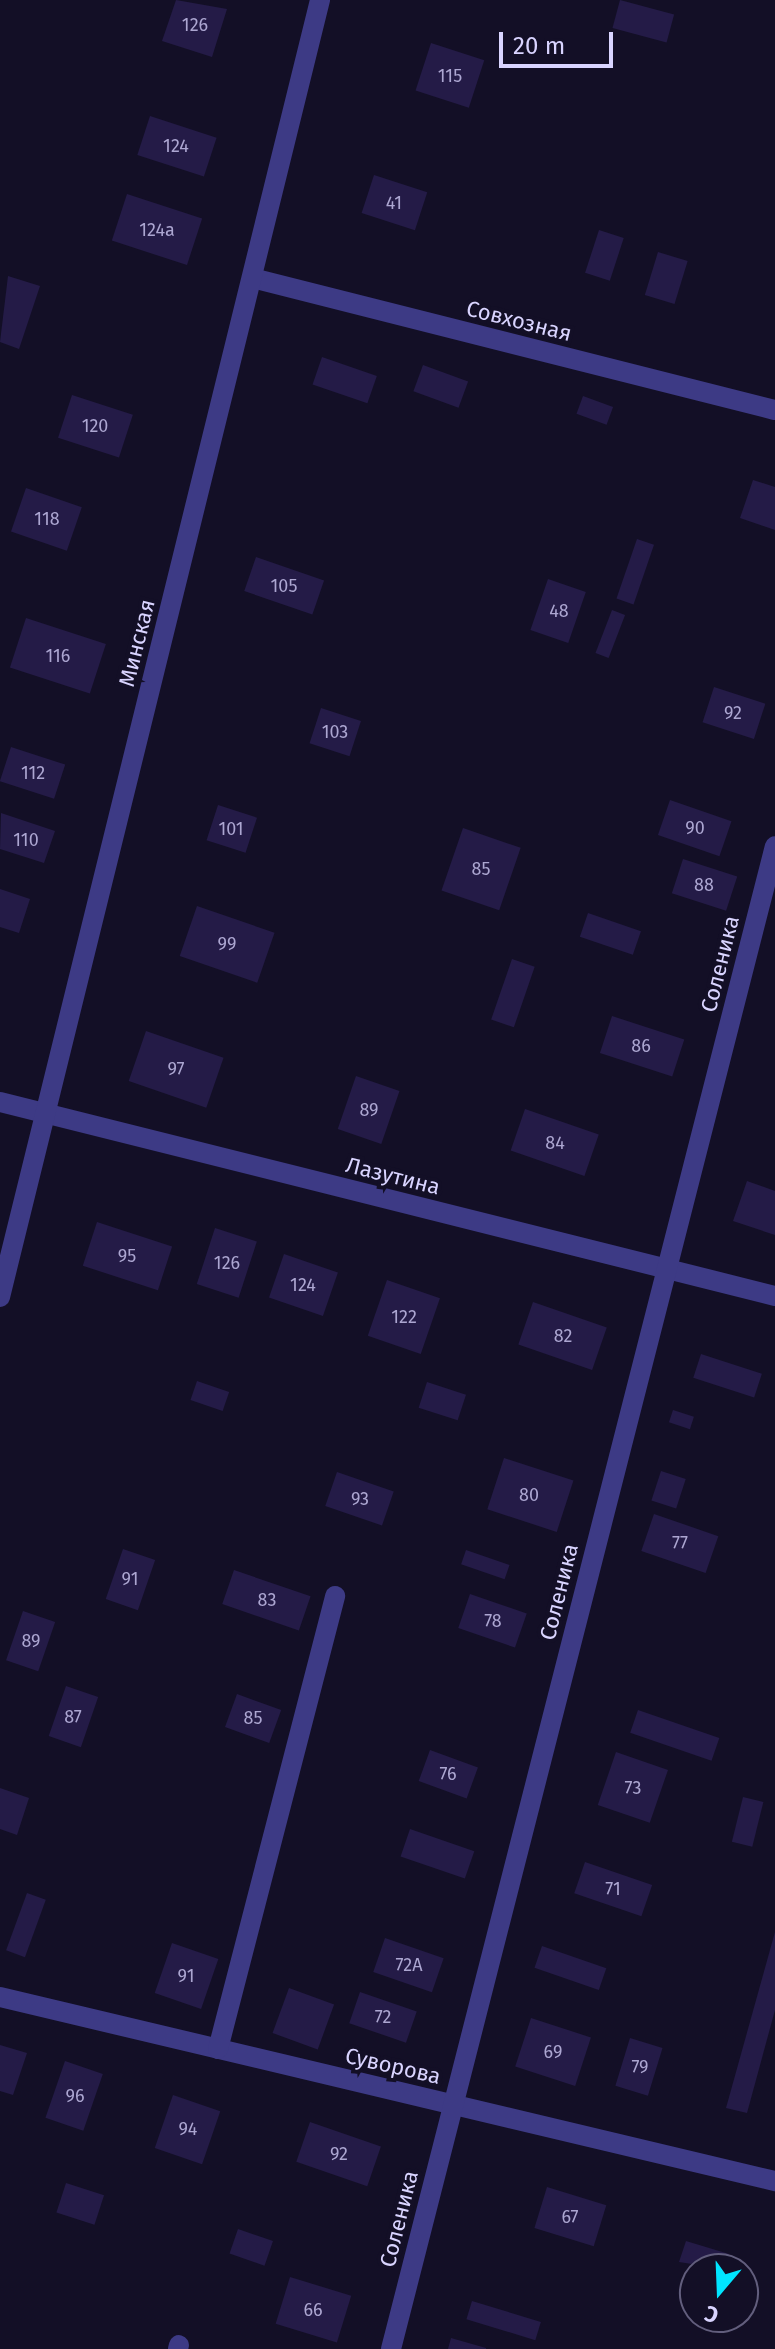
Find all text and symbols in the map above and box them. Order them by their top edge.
house number: 126 [182,14,208,36]
scale bar [503,16,617,66]
text: 20 m [513,32,565,60]
house number: 115 [438,65,462,87]
house number: 124 [163,135,189,157]
house number: 41 [386,192,402,214]
house number: 124а [139,219,175,241]
street label: Совхозная [464,295,574,347]
house number: 120 [82,415,108,437]
house number: 118 [34,508,60,530]
house number: 105 [271,575,297,597]
street label: Минская [113,597,161,689]
house number: 48 [549,600,569,622]
house number: 116 [46,645,70,667]
house number: 92 [724,702,742,724]
house number: 103 [322,721,348,743]
house number: 112 [21,762,45,784]
house number: 90 [685,817,705,839]
house number: 101 [218,818,244,840]
house number: 110 [13,829,39,851]
house number: 85 [472,858,490,880]
house number: 88 [694,874,714,896]
street label: Соленика [695,913,745,1015]
house number: 99 [218,933,236,955]
house number: 86 [631,1035,651,1057]
house number: 97 [167,1058,185,1080]
house number: 89 [359,1099,379,1121]
house number: 84 [545,1132,565,1154]
street label: Лазутина [343,1152,443,1200]
house number: 95 [118,1245,136,1267]
house number: 126 [214,1252,240,1274]
house number: 124 [290,1274,316,1296]
house number: 122 [391,1306,417,1328]
house number: 82 [554,1325,572,1347]
house number: 80 [519,1484,539,1506]
house number: 93 [351,1488,369,1510]
house number: 77 [672,1532,688,1554]
street label: Соленика [534,1541,584,1643]
house number: 91 [122,1568,138,1590]
house number: 83 [258,1589,276,1611]
house number: 78 [484,1610,502,1632]
house number: 89 [21,1630,41,1652]
house number: 87 [64,1706,82,1728]
house number: 85 [244,1707,262,1729]
house number: 76 [439,1763,457,1785]
house number: 73 [625,1777,641,1799]
house number: 71 [605,1878,621,1900]
house number: 72А [396,1954,422,1976]
house number: 91 [178,1965,194,1987]
house number: 72 [375,2006,391,2028]
house number: 69 [544,2041,562,2063]
street label: Суворова [343,2042,443,2090]
house number: 79 [631,2056,649,2078]
house number: 96 [65,2085,85,2107]
house number: 94 [179,2118,197,2140]
house number: 92 [330,2143,348,2165]
street label: Соленика [374,2168,424,2270]
house number: 67 [561,2206,579,2228]
north arrow [679,2253,759,2333]
house number: 66 [303,2299,323,2321]
text: С [701,2299,722,2329]

